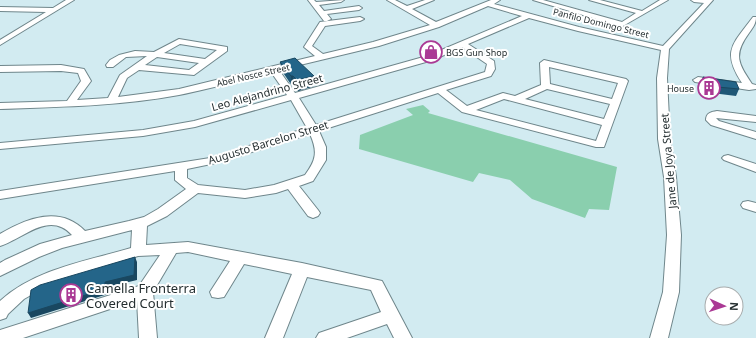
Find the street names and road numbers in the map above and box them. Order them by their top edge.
street label: Panfilo Domingo Street [552,5,651,41]
street label: Abel Nosce Street [215,60,291,90]
street label: Leo Alejandrino Street [210,70,324,114]
street label: Jane de Joya Street [656,113,680,210]
street label: Augusto Barcelon Street [206,117,330,167]

